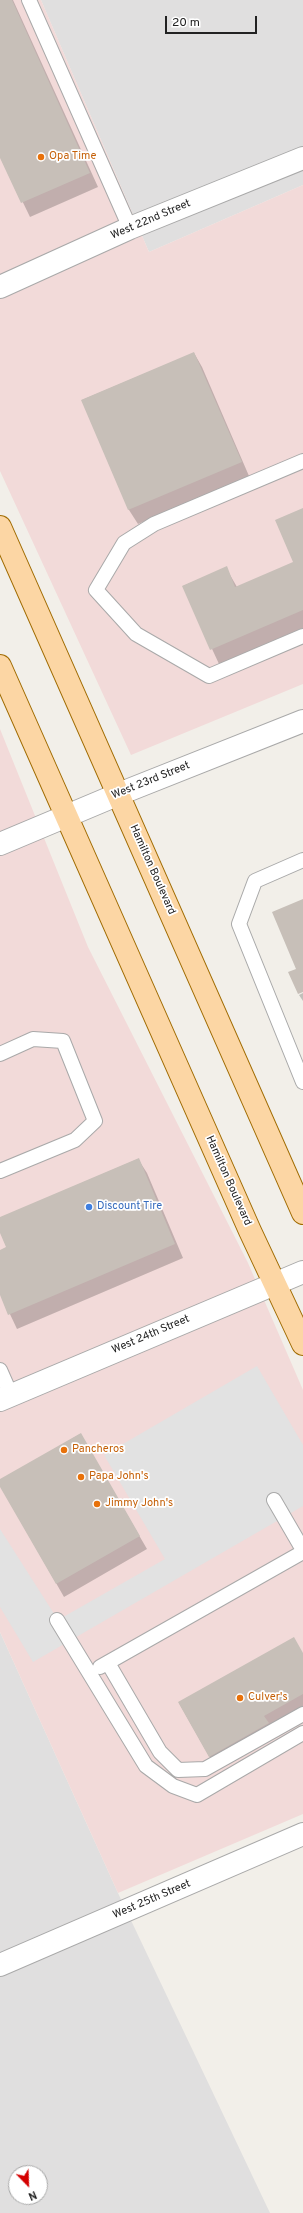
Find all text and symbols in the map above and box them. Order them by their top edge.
scale bar [167,8,259,34]
text: 20 m [172,15,200,31]
place label: Opa Time [49,150,96,164]
marker: Opa Time [36,152,46,162]
street label: West 22nd Street [109,197,193,243]
street label: West 23rd Street [110,759,192,803]
street label: Hamilton Boulevard [126,823,178,917]
street label: Hamilton Boulevard [202,1134,254,1228]
place label: Discount Tire [97,1200,162,1214]
marker: Discount Tire [84,1202,94,1212]
street label: West 24th Street [110,1313,192,1357]
place label: Pancheros [72,1443,124,1457]
marker: Pancheros [59,1445,69,1455]
place label: Papa John's [89,1470,149,1484]
marker: Papa John's [76,1472,86,1482]
place label: Jimmy John's [105,1497,173,1511]
marker: Jimmy John's [92,1499,102,1509]
place label: Culver's [248,1691,288,1705]
marker: Culver's [235,1693,245,1703]
street label: West 25th Street [111,1878,193,1922]
north arrow [8,2165,48,2205]
text: N [26,2187,39,2203]

